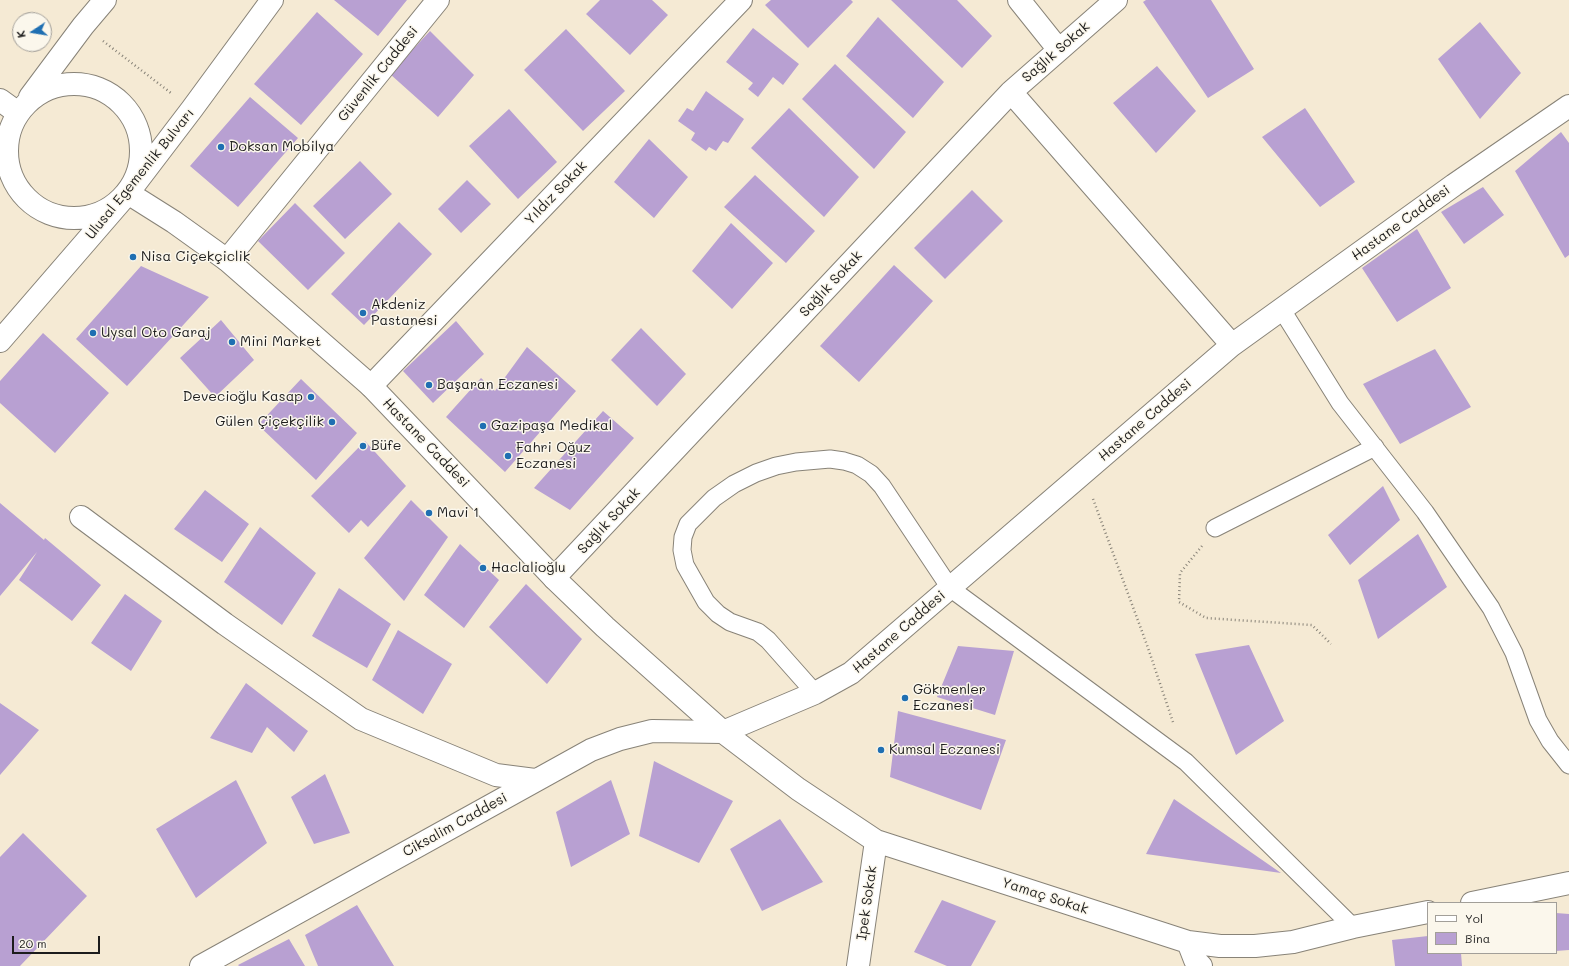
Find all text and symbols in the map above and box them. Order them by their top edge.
north arrow [12,12,52,52]
street label: Sağlık Sokak [1019,18,1093,86]
street label: Güvenlik Caddesi [334,23,422,125]
text: K [13,29,29,39]
street label: Ulusal Egemenlik Bulvarı [82,105,198,243]
place label: Doksan Mobilya [229,139,334,155]
marker: Doksan Mobilya [216,142,226,152]
street label: Yıldız Sokak [521,158,591,228]
street label: Hastane Caddesi [1349,182,1453,264]
street label: Sağlık Sokak [796,247,866,321]
place label: Nisa Ciçekçiclik [141,249,250,265]
marker: Nisa Ciçekçiclik [128,252,138,262]
place label: Akdeniz Pastanesi [371,297,437,330]
marker: Akdeniz Pastanesi [358,308,368,318]
place label: Uysal Oto Garaj [101,325,211,341]
marker: Uysal Oto Garaj [88,328,98,338]
place label: Mini Market [240,334,321,350]
marker: Mini Market [227,337,237,347]
street label: Hastane Caddesi [1095,375,1195,465]
place label: Başaran Eczanesi [437,377,558,393]
marker: Başaran Eczanesi [424,380,434,390]
place label: Devecioğlu Kasap [183,389,303,405]
marker: Devecioğlu Kasap [306,392,316,402]
street label: Hastane Caddesi [379,395,473,491]
place label: Gülen Çiçekçilik [215,414,324,430]
marker: Gülen Çiçekçilik [327,417,337,427]
place label: Gazipaşa Medikal [491,418,612,434]
marker: Gazipaşa Medikal [478,421,488,431]
place label: Büfe [371,438,401,454]
place label: Fahri Oğuz Eczanesi [516,440,591,472]
marker: Büfe [358,441,368,451]
marker: Fahri Oğuz Eczanesi [503,451,513,461]
street label: Sağlık Sokak [574,484,644,558]
place label: Mavi 1 [437,505,479,521]
marker: Mavi 1 [424,508,434,518]
place label: Haclalioğlu [491,560,566,576]
marker: Haclalioğlu [478,563,488,573]
street label: Hastane Caddesi [849,587,949,677]
place label: Gökmenler Eczanesi [913,682,986,714]
marker: Gökmenler Eczanesi [900,693,910,703]
place label: Kumsal Eczanesi [889,742,1000,758]
marker: Kumsal Eczanesi [876,745,886,755]
street label: Ciksalim Caddesi [400,789,510,861]
street label: Ipek Sokak [853,865,881,941]
street label: Yamaç Sokak [999,874,1091,918]
legend [1427,902,1557,954]
text: Yol [1465,910,1483,926]
scale bar [14,928,102,954]
text: Bina [1465,930,1490,946]
text: 20 m [19,935,47,951]

